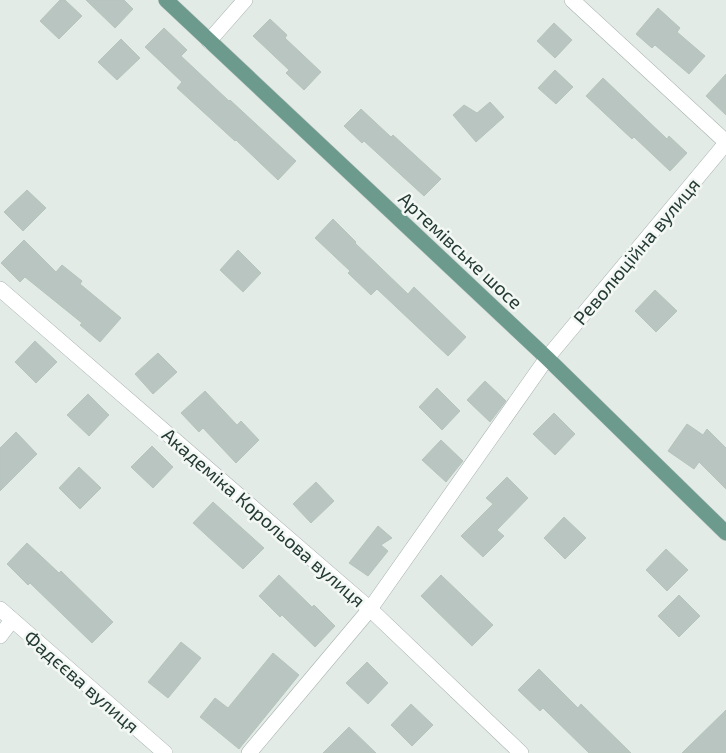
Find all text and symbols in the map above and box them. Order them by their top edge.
street label: Революційна вулиця [568,173,705,330]
street label: Артемівське шосе [394,187,528,313]
street label: Академіка Корольова вулиця [157,423,370,612]
street label: Фадєєва вулиця [19,625,144,738]

